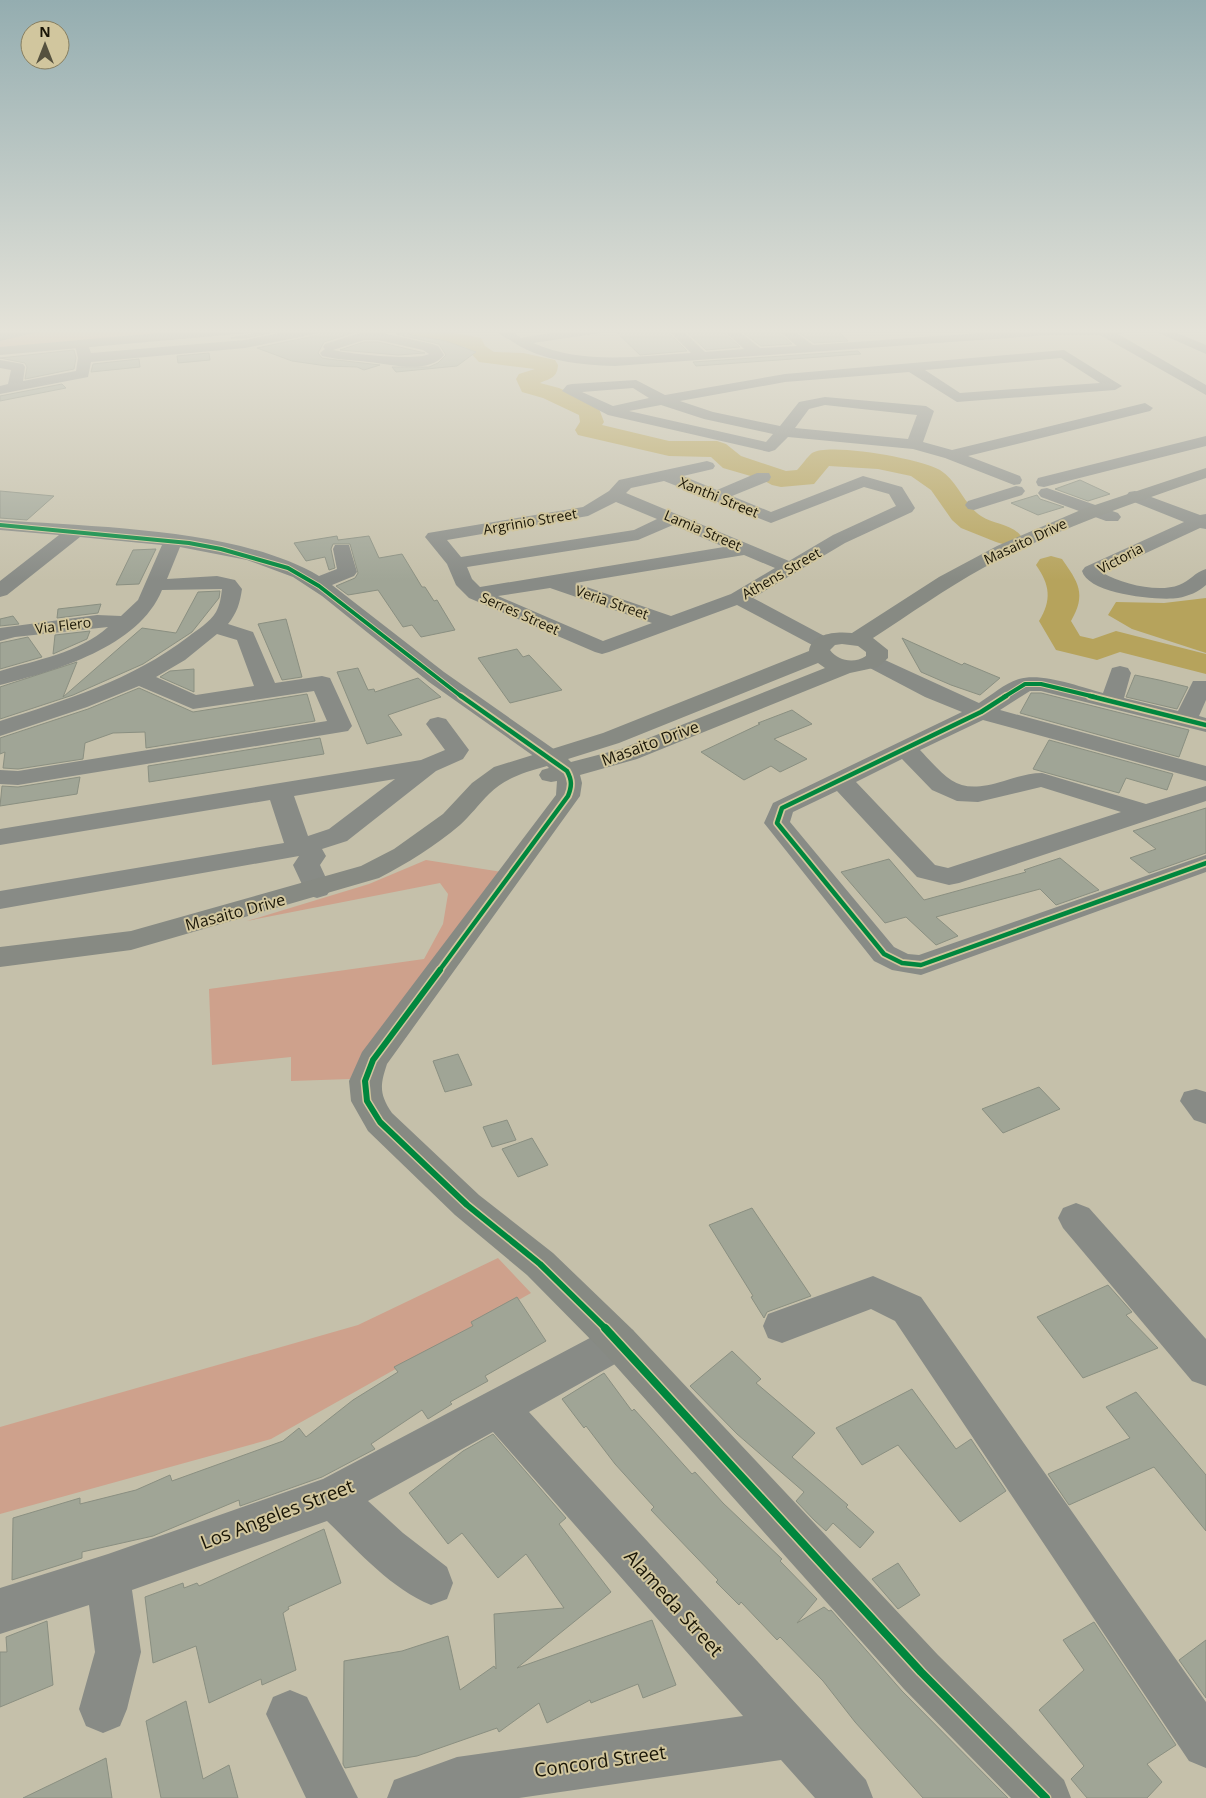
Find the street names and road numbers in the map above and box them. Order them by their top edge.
street label: Xanthi Street [676,472,762,522]
street label: Argrinio Street [482,503,578,539]
street label: Lamia Street [661,505,745,555]
street label: Masaito Drive [980,513,1070,569]
street label: Victoria [1094,538,1146,578]
street label: Athens Street [738,543,824,603]
street label: Veria Street [573,581,651,623]
street label: Serres Street [478,587,562,639]
street label: Via Flero [34,612,92,638]
street label: Masaito Drive [598,715,702,771]
street label: Masaito Drive [183,888,287,936]
street label: Los Angeles Street [196,1473,358,1555]
street label: Alameda Street [619,1544,729,1662]
street label: Concord Street [532,1739,668,1783]

